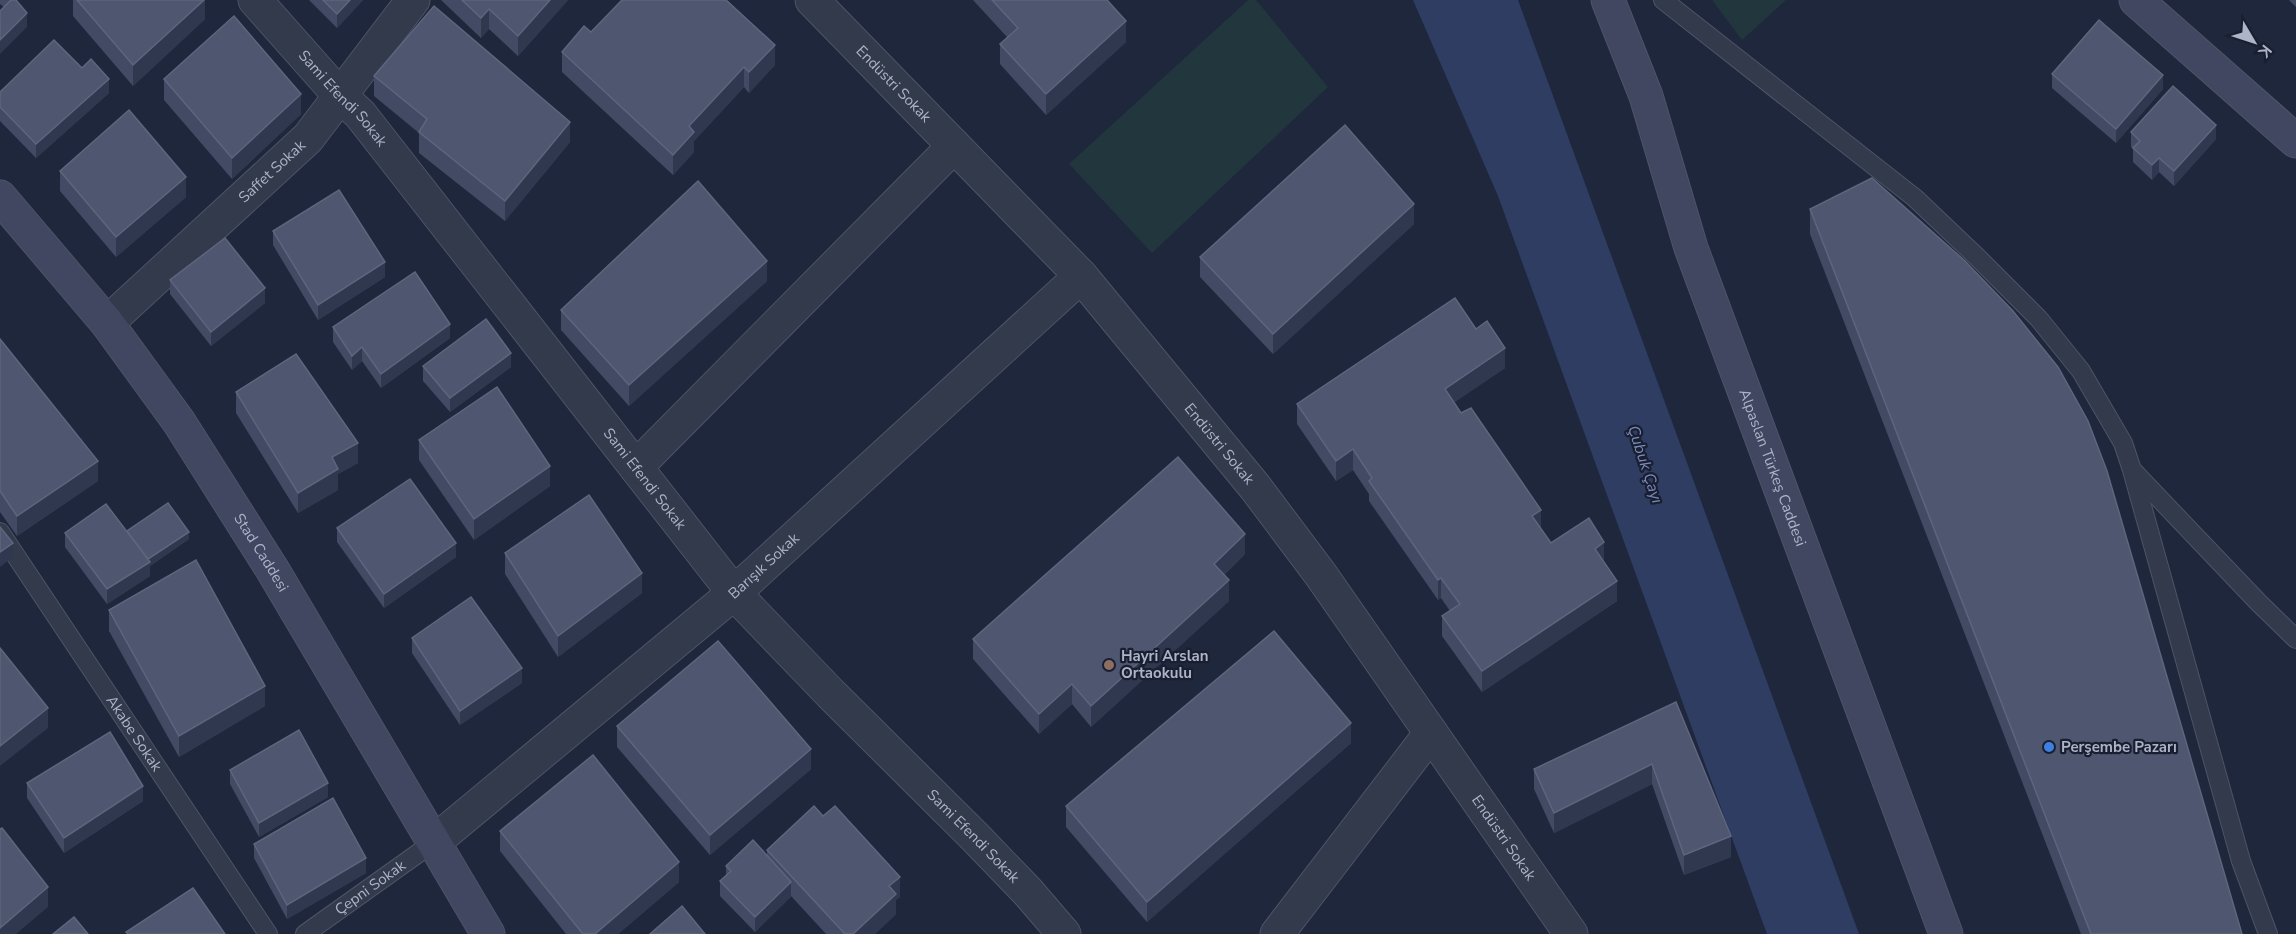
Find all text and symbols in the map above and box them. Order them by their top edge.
north arrow [2224,12,2284,72]
text: K [2252,40,2277,63]
street label: Endüstri Sokak [852,41,936,127]
street label: Sami Efendi Sokak [294,46,392,151]
street label: Saffet Sokak [234,135,310,207]
street label: Alpaslan Türkeş Caddesi [1734,386,1811,549]
street label: Endüstri Sokak [1180,399,1259,489]
water label: Çubuk Çayı [1622,422,1668,506]
street label: Sami Efendi Sokak [599,424,691,534]
street label: Stad Caddesi [229,509,293,595]
street label: Barışık Sokak [724,528,804,604]
place label: Hayri Arslan Ortaokulu [1121,646,1208,683]
marker: Hayri Arslan Ortaokulu [1102,658,1116,672]
street label: Akabe Sokak [102,691,167,776]
place label: Perşembe Pazarı [2061,737,2177,757]
marker: Perşembe Pazarı [2042,740,2056,754]
street label: Sami Efendi Sokak [923,785,1024,888]
street label: Endüstri Sokak [1467,791,1541,885]
street label: Çepni Sokak [331,855,410,920]

